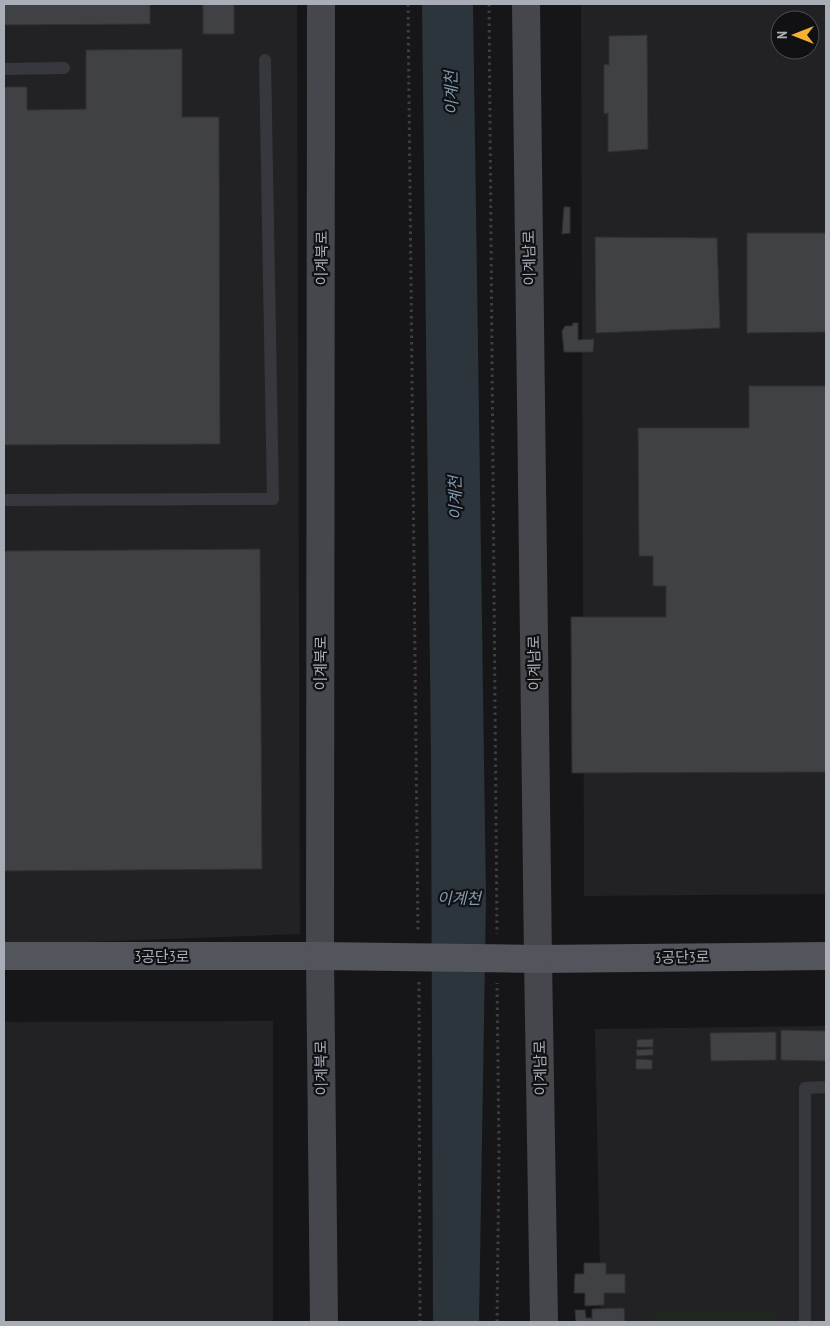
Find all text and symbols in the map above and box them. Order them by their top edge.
north arrow [770,10,820,60]
text: N [773,31,791,39]
water label: 이계천 [441,68,461,115]
street label: 이계북로 [312,230,331,286]
street label: 이계남로 [519,230,539,286]
water label: 이계천 [445,473,465,520]
street label: 이계북로 [311,635,330,691]
street label: 이계남로 [524,635,544,691]
water label: 이계천 [437,888,483,908]
street label: 3공단3로 [135,947,189,966]
street label: 3공단3로 [654,947,710,967]
street label: 이계북로 [311,1040,331,1096]
street label: 이계남로 [530,1040,550,1096]

